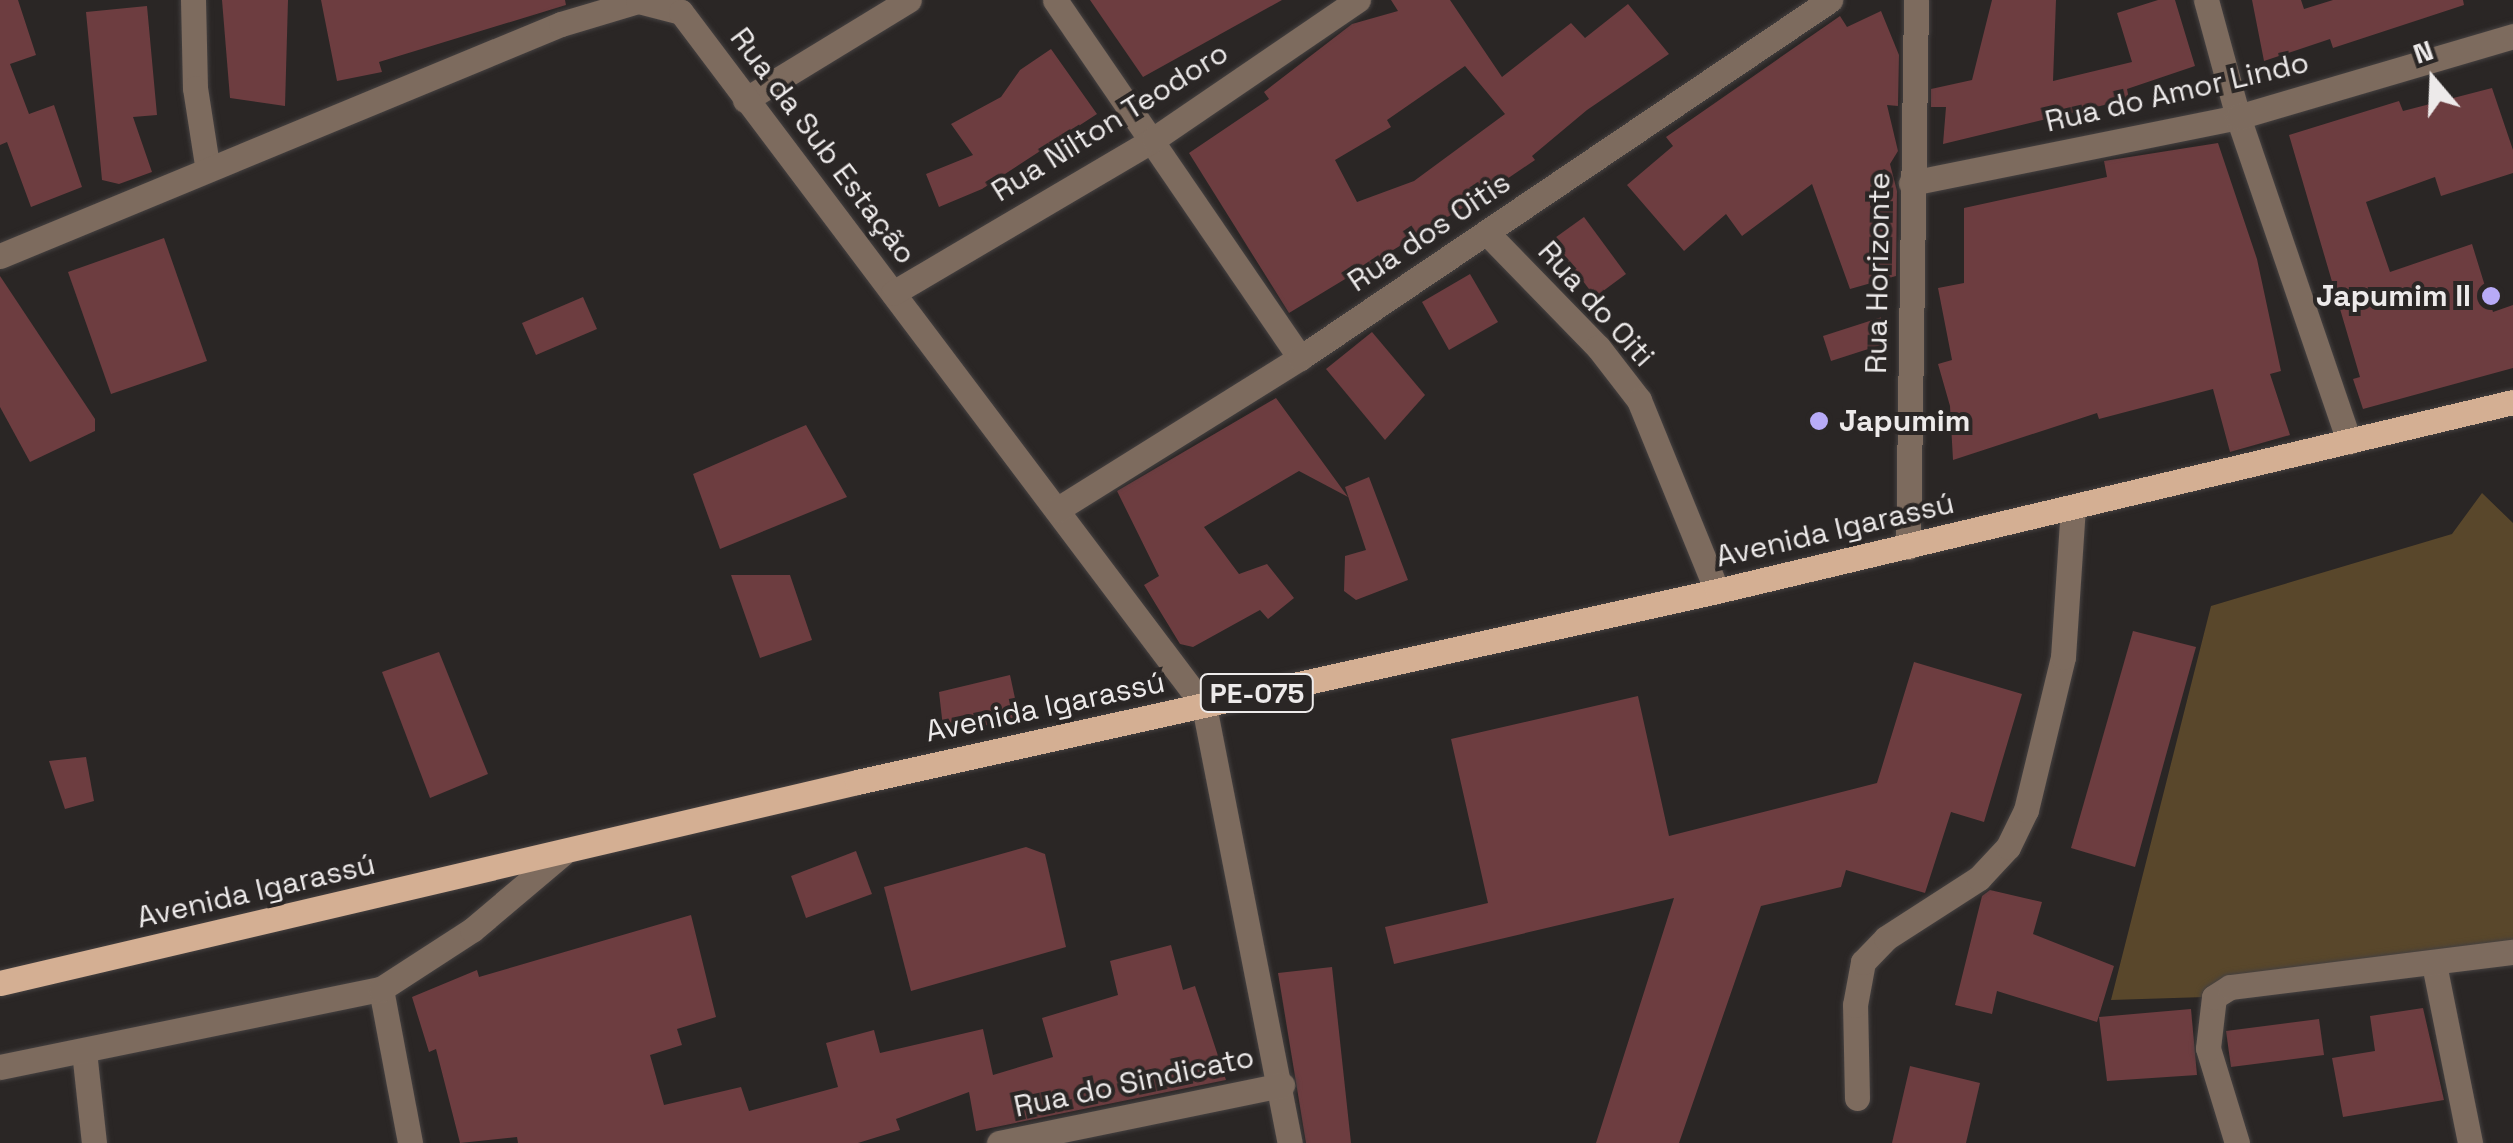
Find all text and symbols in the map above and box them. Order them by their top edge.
street label: Rua da Sub Estação [722,21,924,271]
north arrow [2383,30,2483,130]
text: N [2408,32,2438,72]
street label: Rua Nilton Teodoro [985,34,1235,210]
street label: Rua do Amor Lindo [2041,44,2313,140]
street label: Rua dos Oitis [1341,165,1517,299]
street label: Rua Horizonte [1858,172,1898,374]
street label: Rua do Oiti [1530,234,1662,374]
place label: Japumim II [2316,278,2471,314]
marker: Japumim II [2480,285,2502,307]
place label: Japumim [1839,403,1970,439]
marker: Japumim [1808,410,1830,432]
street label: Avenida Igarassú [1712,485,1958,575]
street label: Avenida Igarassú [922,664,1168,750]
road number: PE-075 [1200,670,1314,716]
street label: Avenida Igarassú [133,846,379,936]
street label: Rua do Sindicato [1011,1039,1257,1125]

